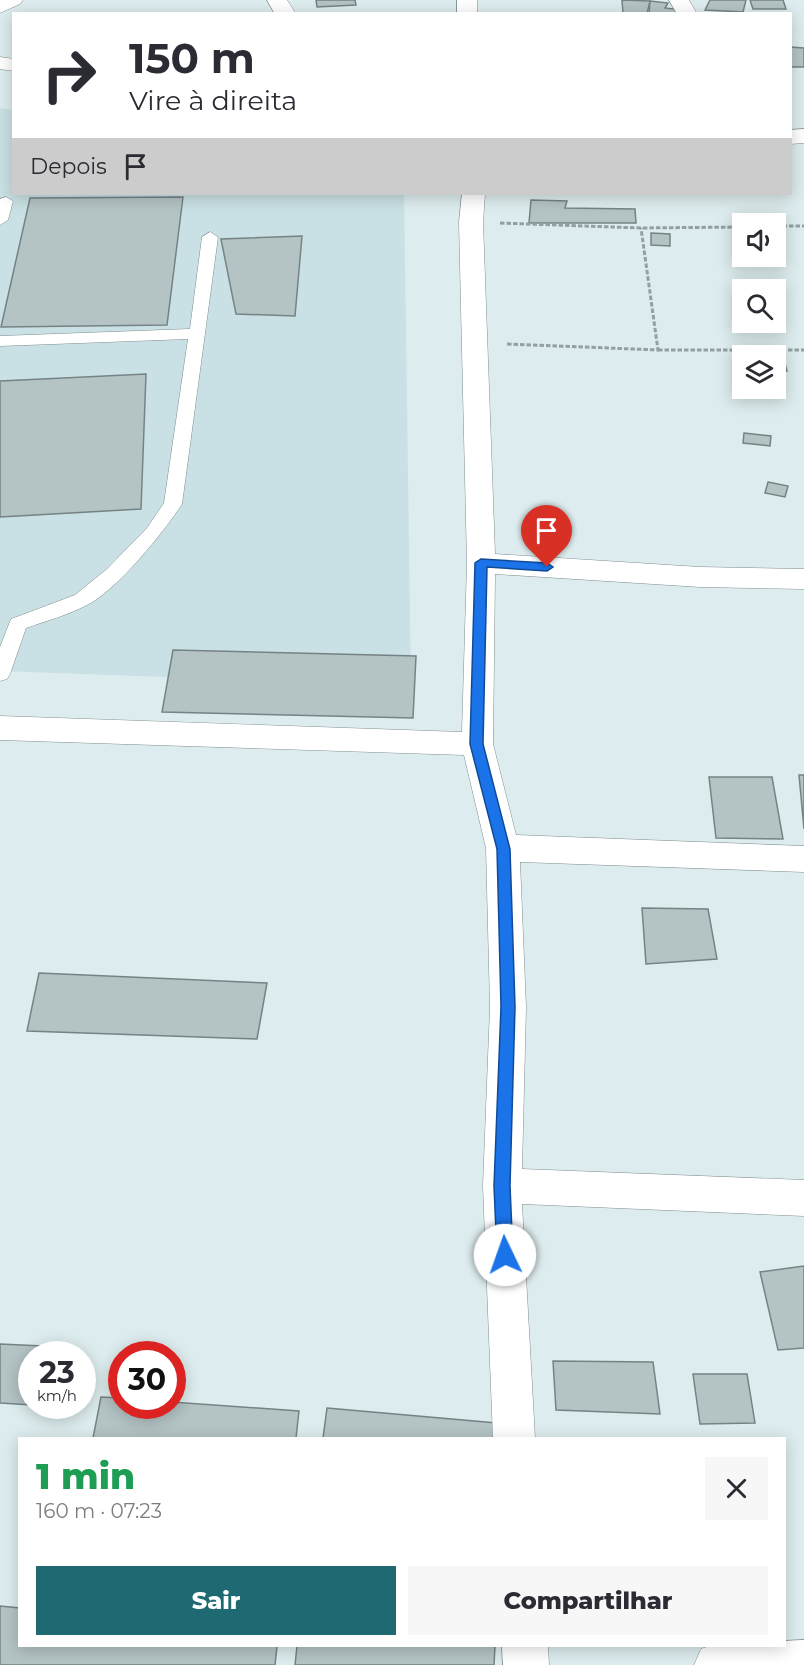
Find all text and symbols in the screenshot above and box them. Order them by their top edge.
text: 150 m [129,32,255,84]
icon: right [30,36,108,114]
text: Vire à direita [129,84,297,117]
icon: arrive [119,150,152,183]
text: Depois [30,153,107,180]
map controls [732,213,786,399]
button: sound [732,213,786,267]
button: search [732,279,786,333]
button: layers [732,345,786,399]
pin [521,505,572,567]
icon: arrive [530,514,563,547]
position arrow [473,1223,537,1287]
speed limit sign: 30 [108,1341,186,1419]
text: 23 [39,1354,75,1391]
text: km/h [37,1386,77,1405]
text: 1 min [36,1454,135,1498]
button: close [705,1457,768,1520]
text: 160 m · 07:23 [36,1499,162,1523]
button: Sair [36,1566,396,1635]
button: Compartilhar [408,1566,768,1635]

